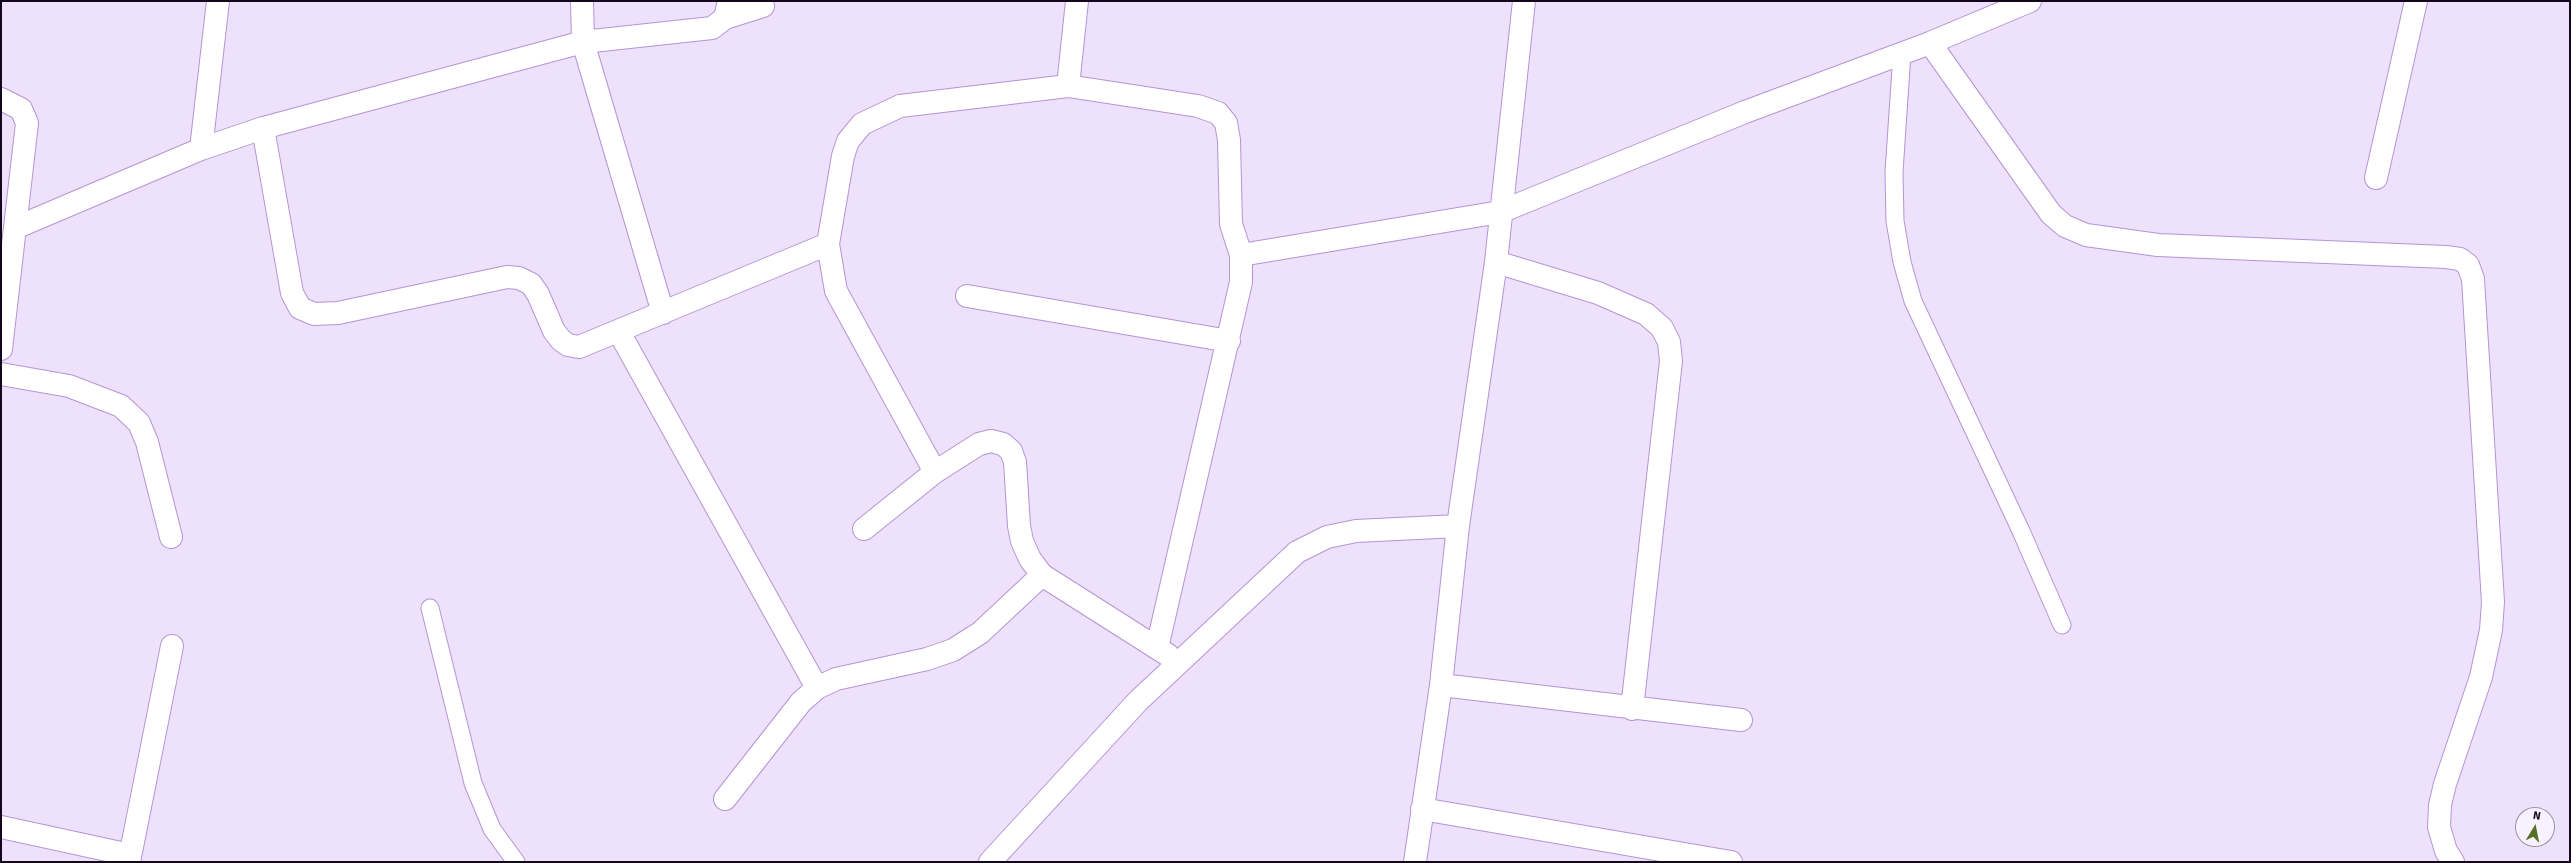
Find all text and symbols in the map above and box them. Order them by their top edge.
north arrow [2515,807,2555,847]
text: N [2532,809,2542,823]

